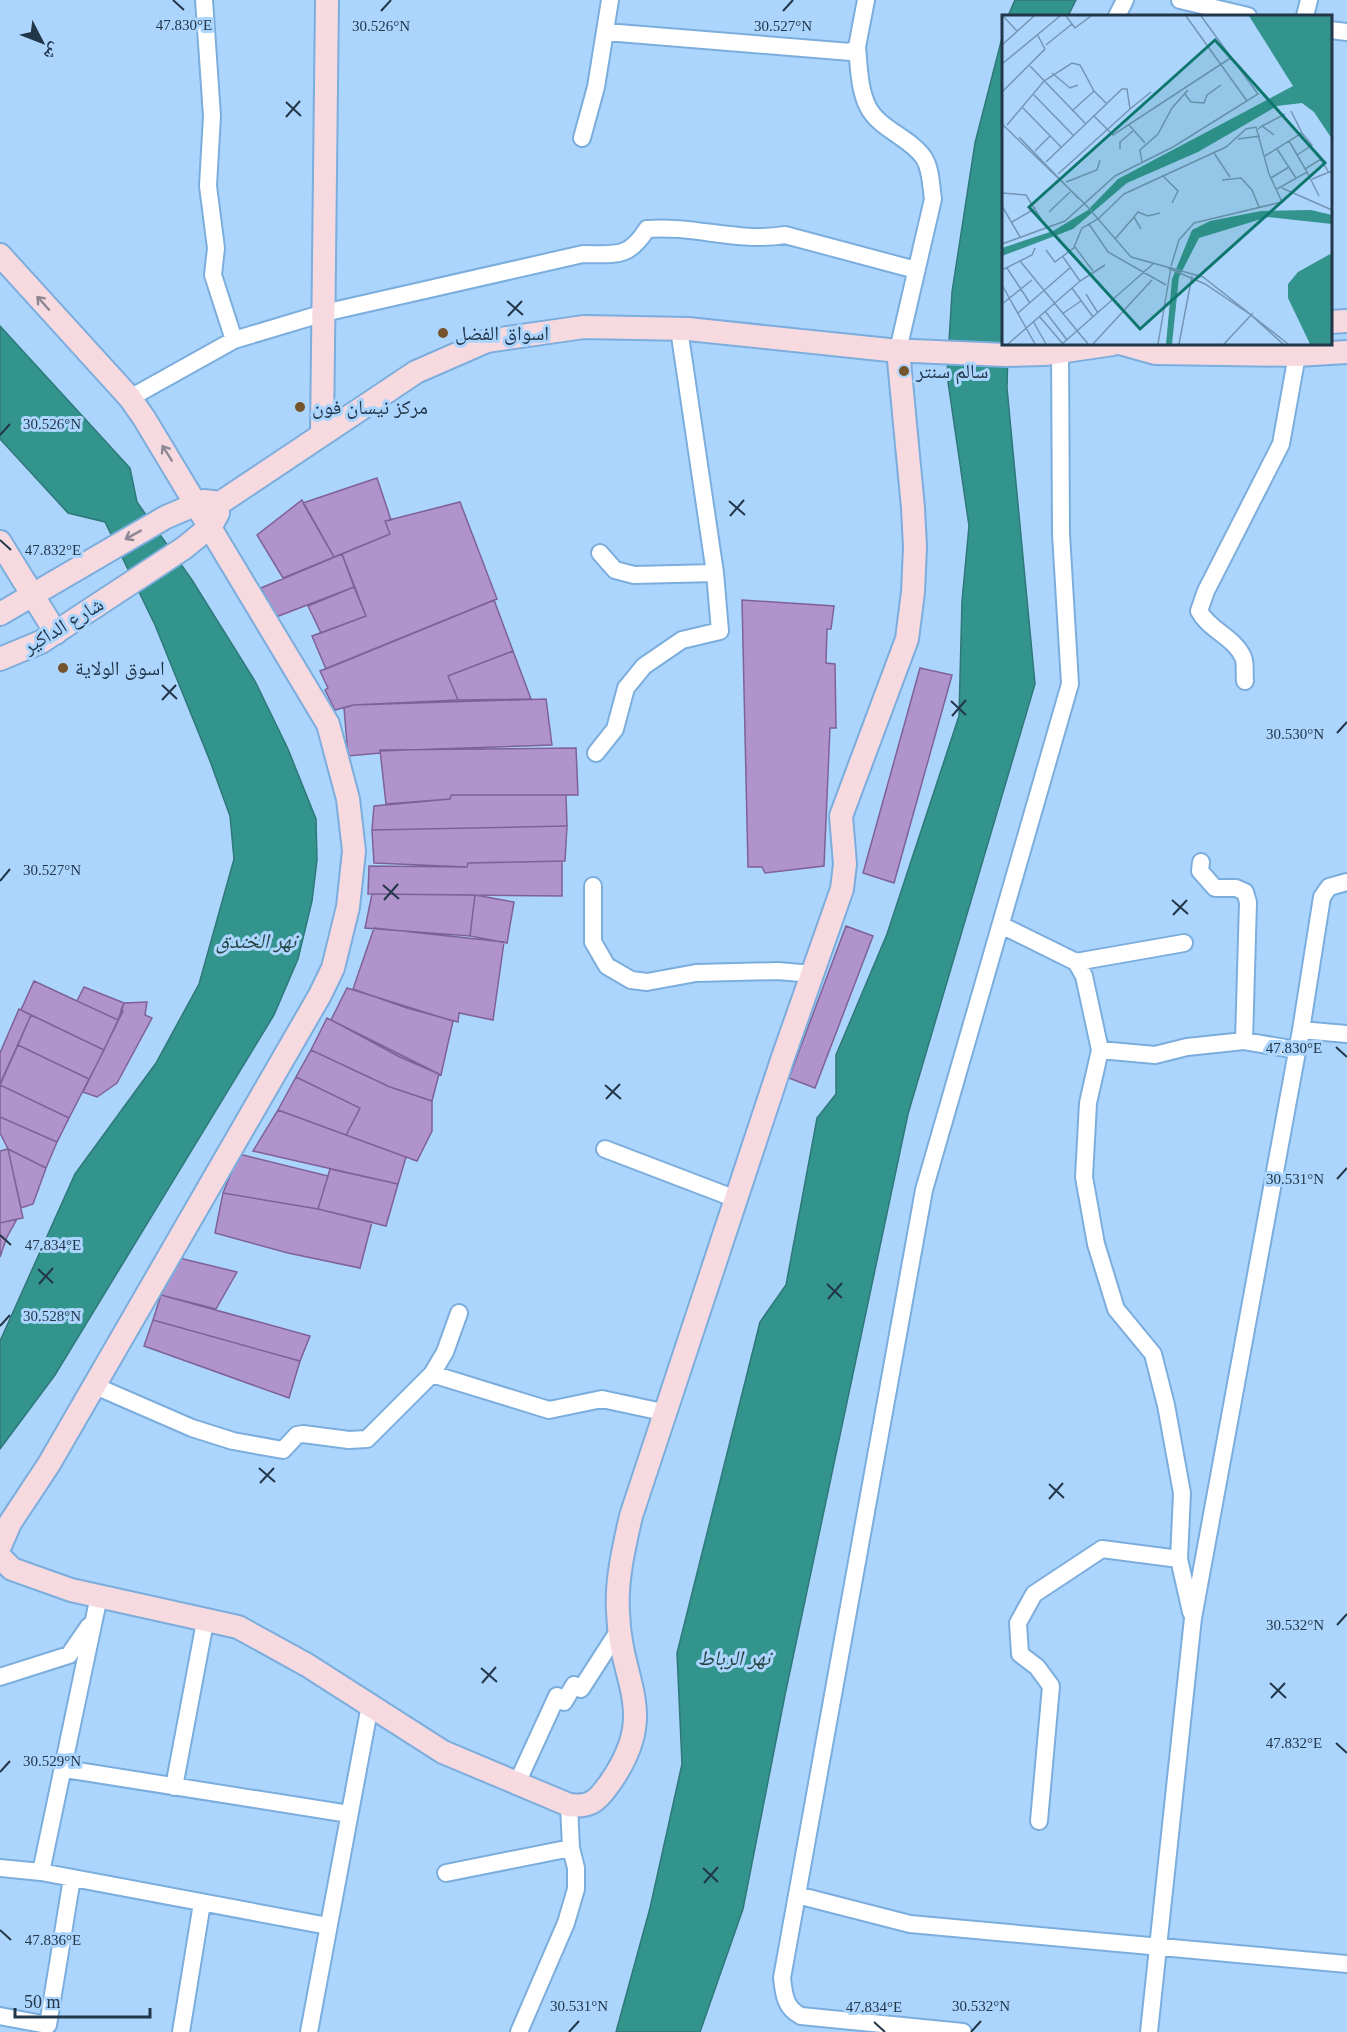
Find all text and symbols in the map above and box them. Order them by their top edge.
north arrow [12,12,72,72]
inset map [1002,15,1332,345]
text: 47.830°E [156,17,212,33]
text: 30.526°N [352,18,410,34]
text: 30.527°N [754,18,812,34]
text: ش [40,39,65,64]
one-way arrow [36,295,50,310]
place label: اسواق الفضل [455,322,549,345]
marker: اسواق الفضل [436,326,450,340]
place label: سالم سنتر [915,360,988,385]
marker: سالم سنتر [897,364,911,378]
place label: مركز نيسان فون [312,396,428,419]
marker: مركز نيسان فون [293,400,307,414]
text: 30.526°N [23,416,81,432]
one-way arrow [160,445,172,462]
one-way arrow [125,530,142,542]
text: 47.832°E [25,542,81,558]
street label: شارع الداكير [18,592,108,660]
place label: اسوق الولاية [75,657,165,680]
marker: اسوق الولاية [56,661,70,675]
text: 30.530°N [1266,726,1324,742]
text: 30.527°N [23,862,81,878]
water label: نهر الخندق [216,929,300,954]
text: 47.830°E [1266,1040,1322,1056]
text: 30.531°N [1266,1171,1324,1187]
text: 47.834°E [25,1237,81,1253]
text: 30.528°N [23,1308,81,1324]
text: 30.532°N [1266,1617,1324,1633]
water label: نهر الرباط [698,1646,774,1670]
text: 47.832°E [1266,1735,1322,1751]
text: 30.529°N [23,1753,81,1769]
text: 47.836°E [25,1932,81,1948]
scale bar [15,1981,150,2019]
text: 50 m [24,1992,61,2012]
text: 30.531°N [550,1998,608,2014]
text: 30.532°N [952,1998,1010,2014]
text: 47.834°E [846,1999,902,2015]

